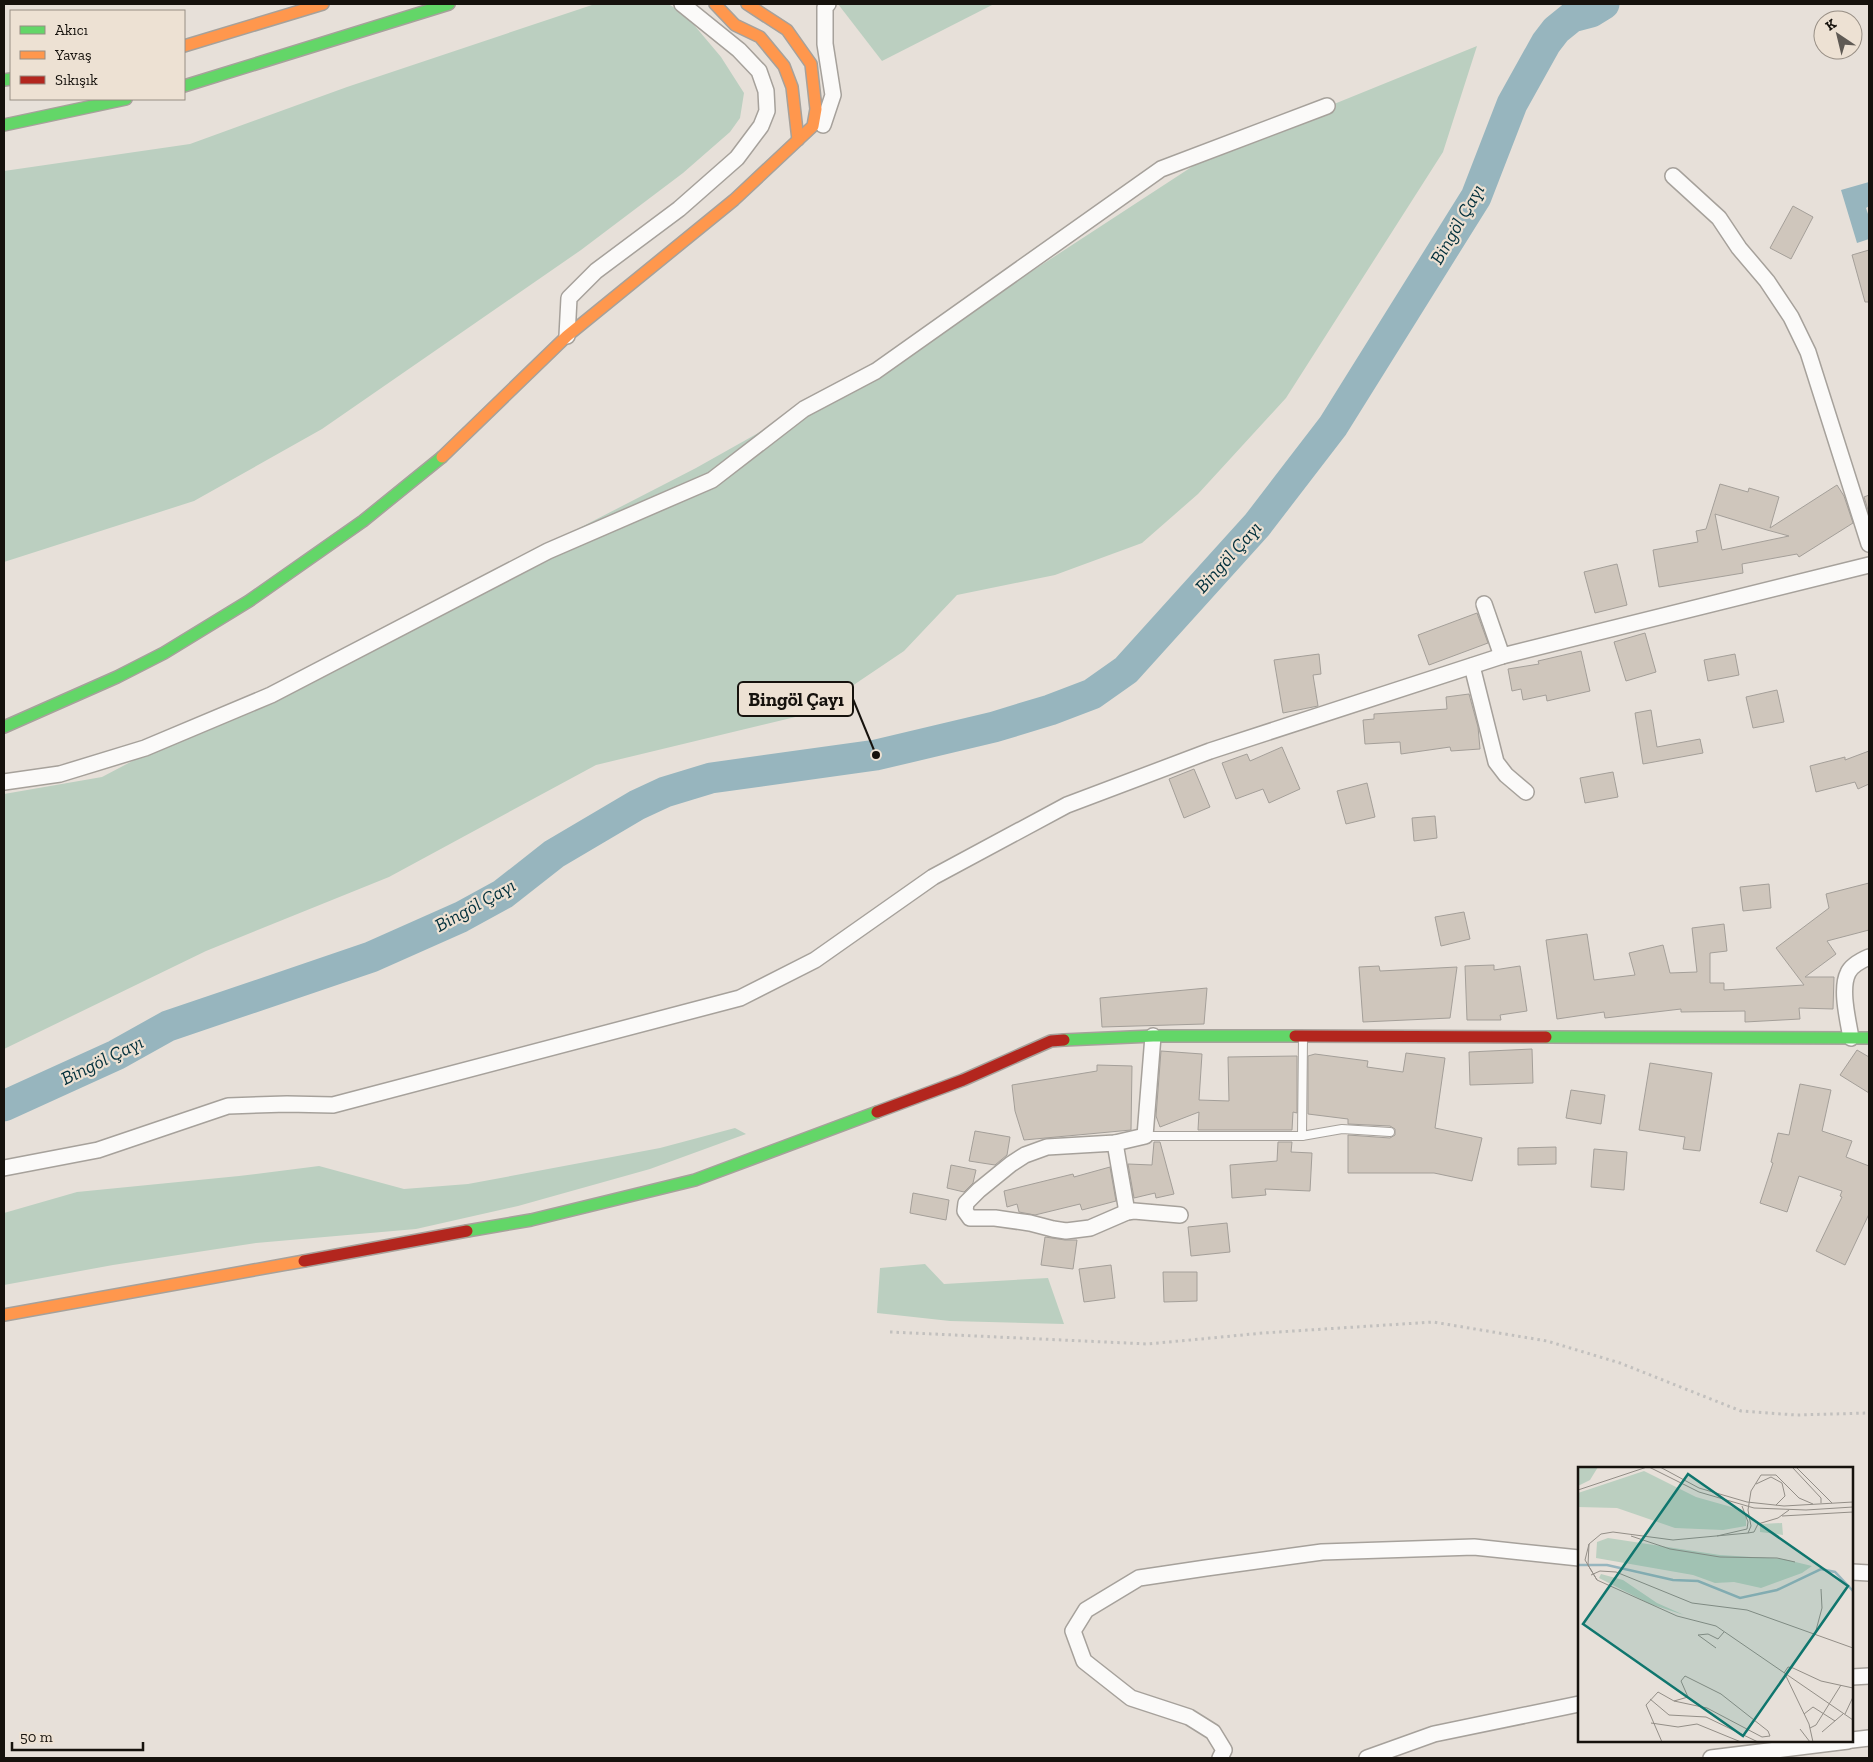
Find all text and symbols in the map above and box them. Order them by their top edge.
legend [10,10,185,100]
north arrow [1813,10,1863,60]
text: K [1822,15,1840,34]
text: Akıcı [55,21,88,39]
text: Yavaş [54,46,92,64]
text: Sıkışık [55,71,98,89]
water label: Bingöl Çayı [1425,180,1489,268]
water label: Bingöl Çayı [1190,516,1266,598]
callout: Bingöl Çayı [738,682,853,716]
text: Bingöl Çayı [748,688,844,711]
water label: Bingöl Çayı [431,873,520,937]
water label: Bingöl Çayı [57,1030,147,1090]
inset map [1578,1467,1853,1742]
scale bar [12,1720,144,1752]
text: 50 m [20,1728,53,1746]

